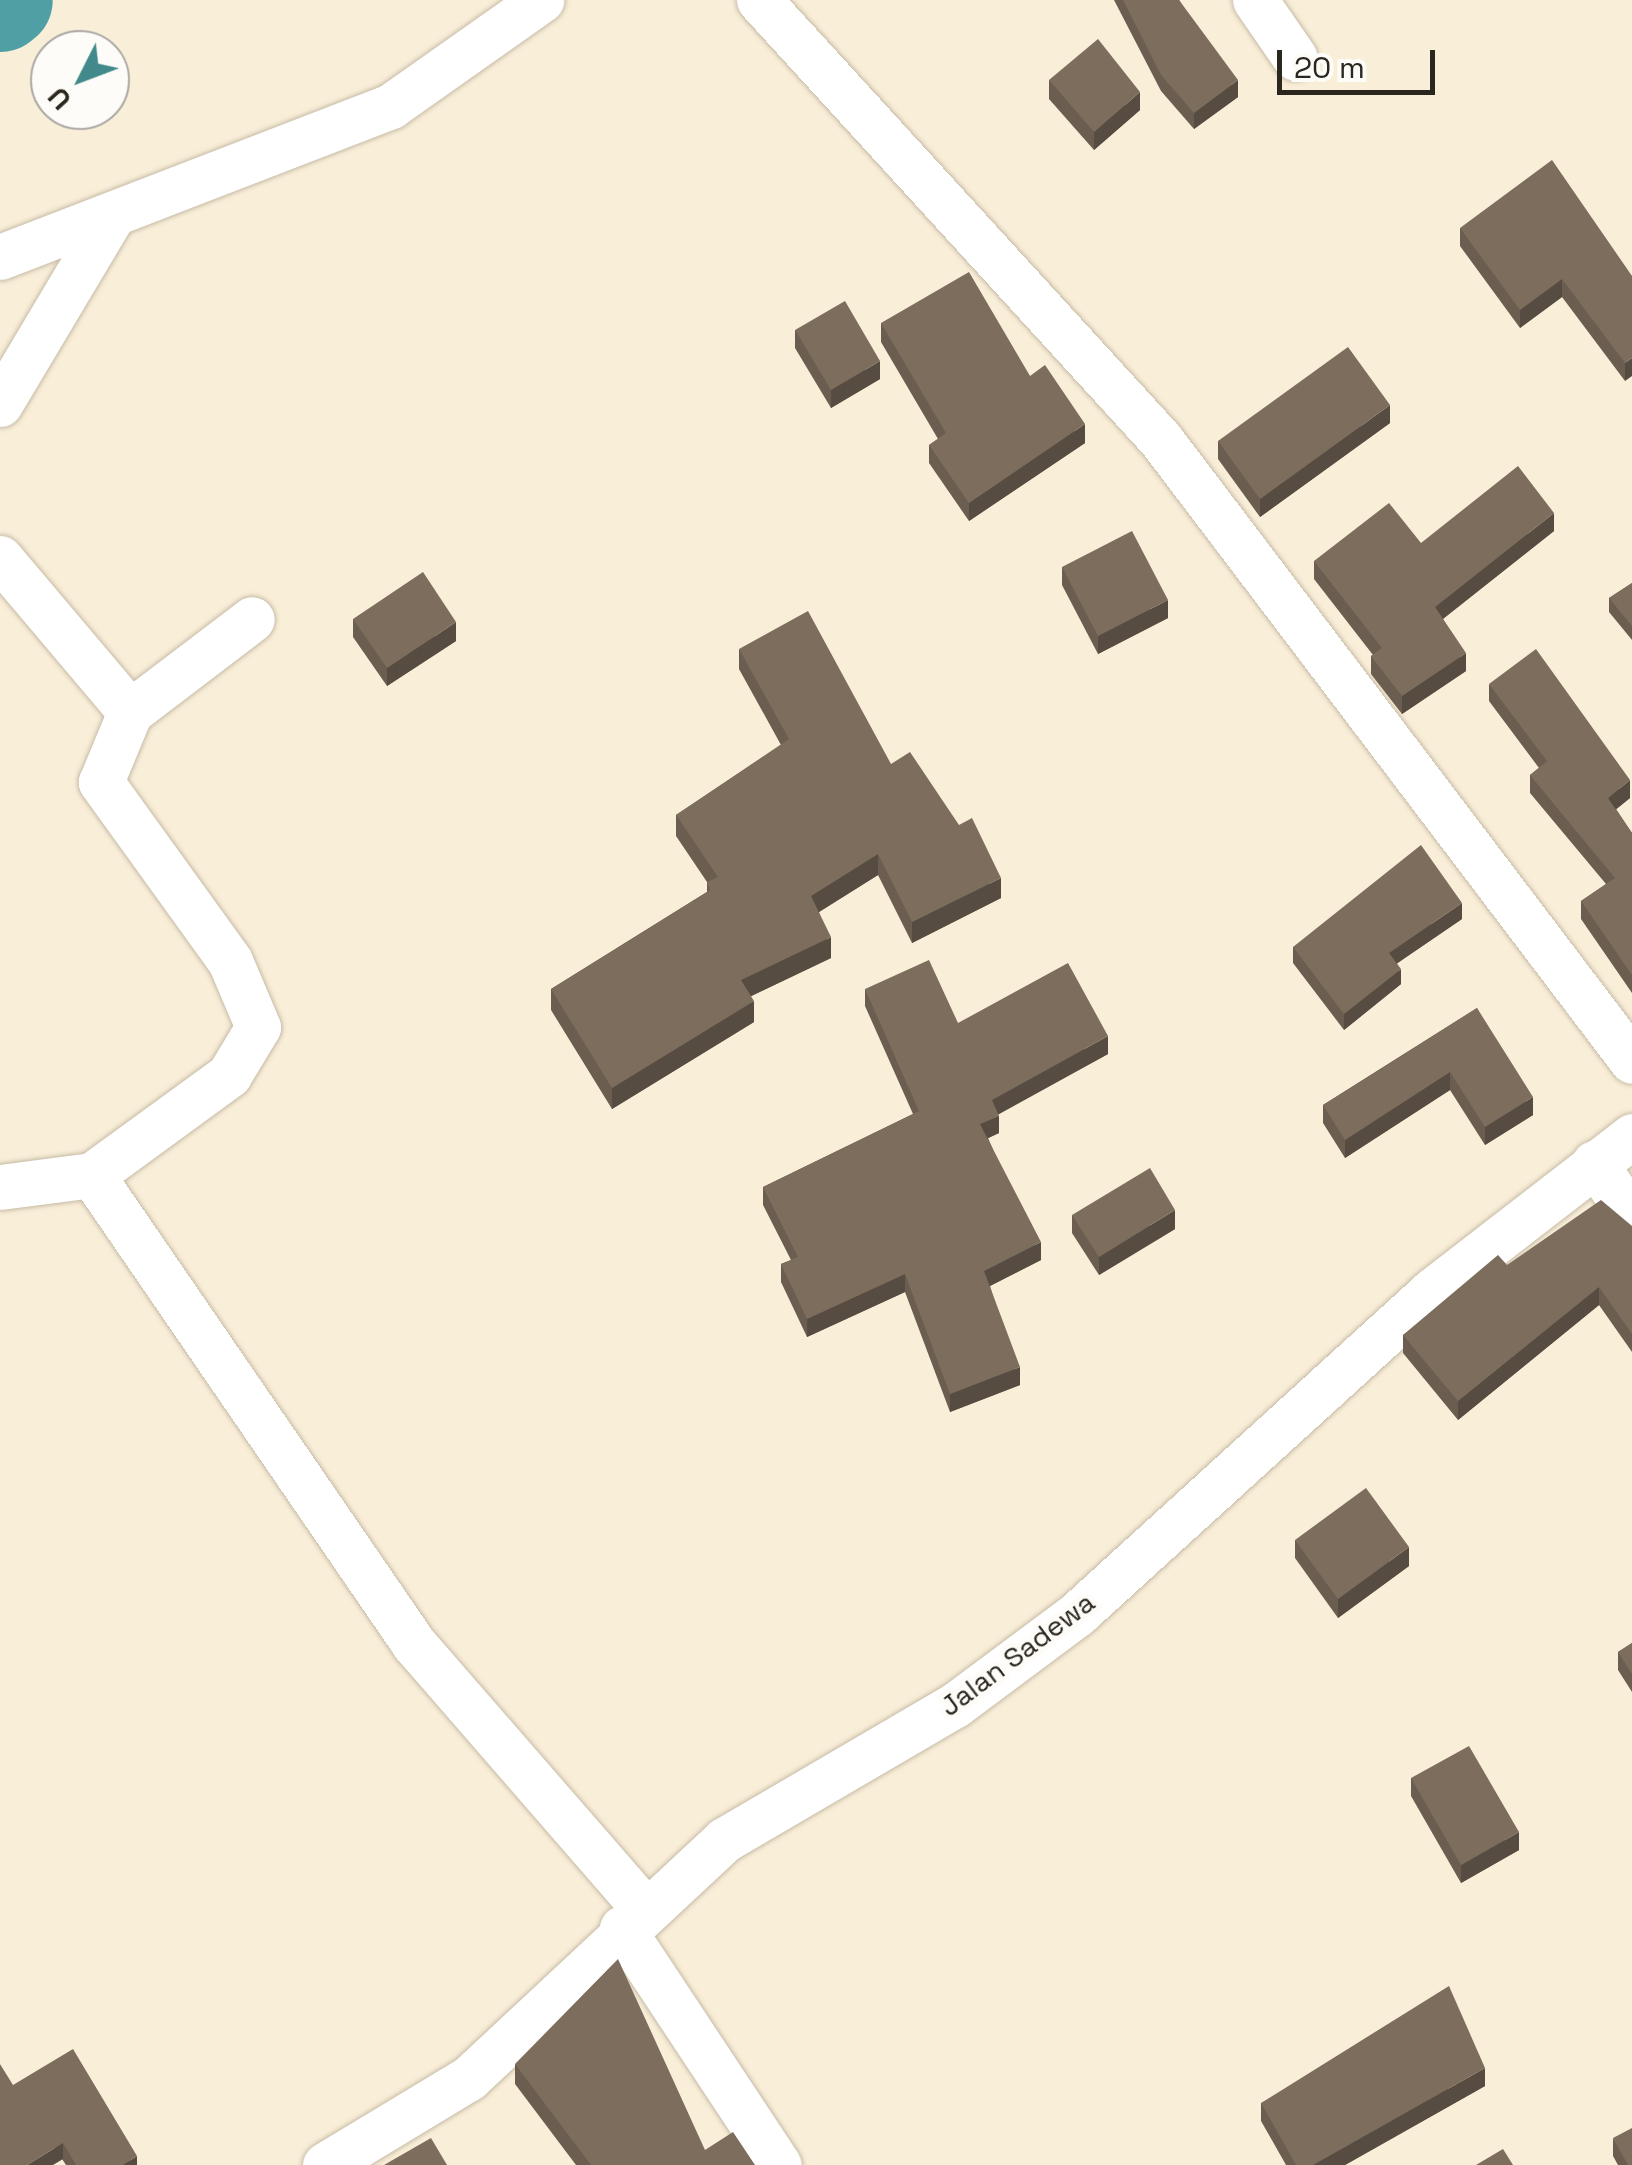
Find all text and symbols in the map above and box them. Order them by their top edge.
north arrow [30,30,130,130]
scale bar [1282,30,1440,92]
text: 20 m [1294,48,1365,87]
text: U [40,80,79,118]
street label: Jalan Sadewa [933,1585,1101,1723]

